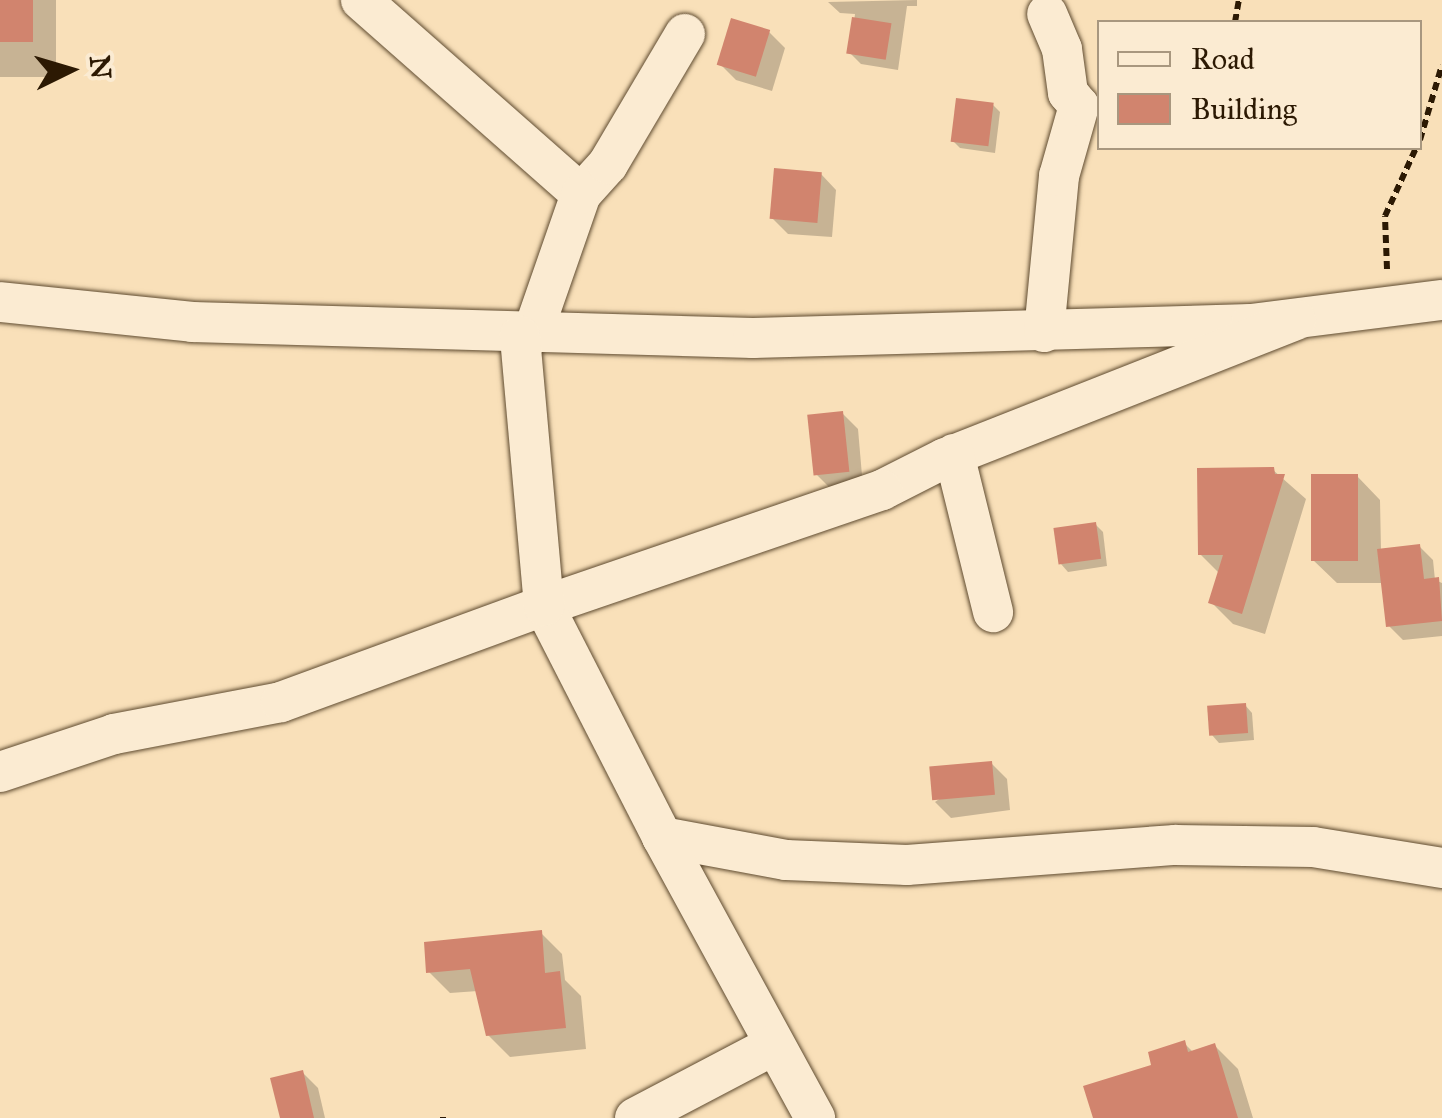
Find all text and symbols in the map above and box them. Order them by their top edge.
north arrow [20,20,120,120]
legend [1097,20,1422,150]
text: Road [1191,41,1255,77]
text: N [82,54,119,81]
text: Building [1191,91,1297,127]

